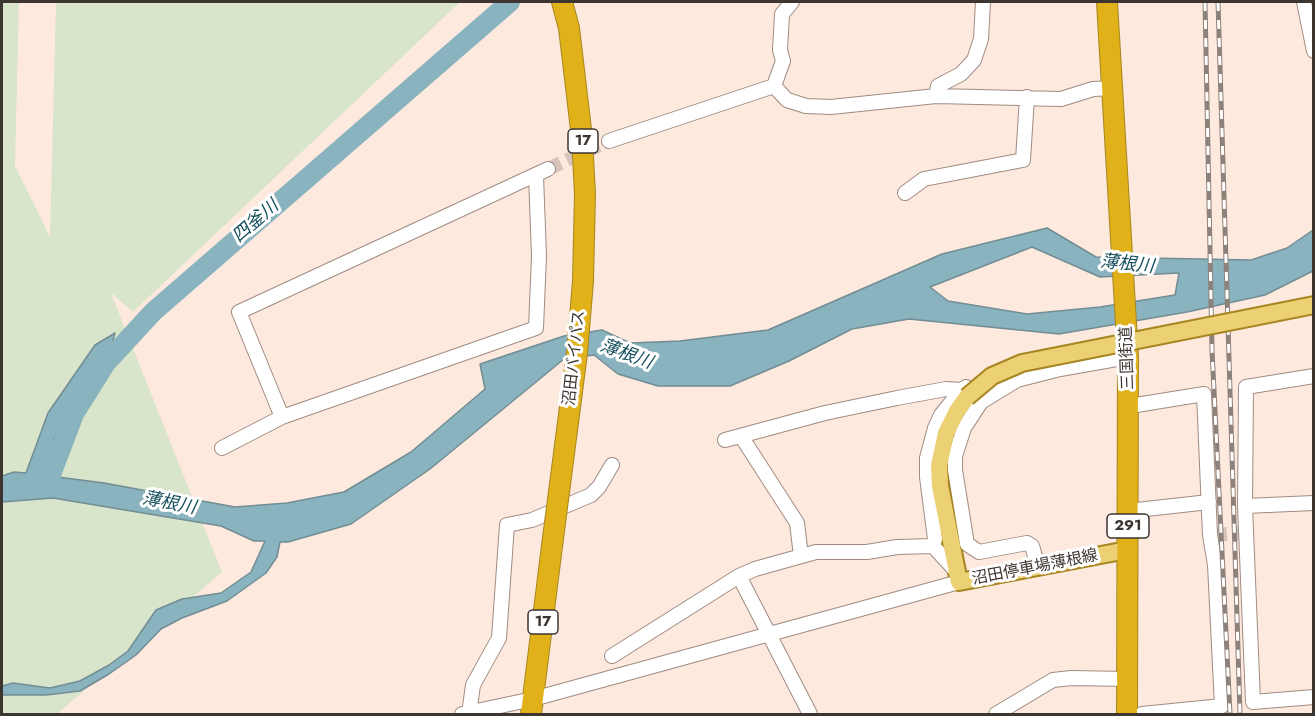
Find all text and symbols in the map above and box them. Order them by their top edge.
road number: 17 [568,129,598,153]
water label: 四釜川 [229,196,283,248]
water label: 薄根川 [1099,251,1155,279]
street label: 沼田バイパス [560,309,590,407]
street label: 三国街道 [1117,326,1139,390]
water label: 薄根川 [597,336,655,374]
water label: 薄根川 [140,488,198,520]
road number: 291 [1107,514,1149,538]
street label: 沼田停車場薄根線 [970,546,1100,590]
road number: 17 [528,610,558,634]

